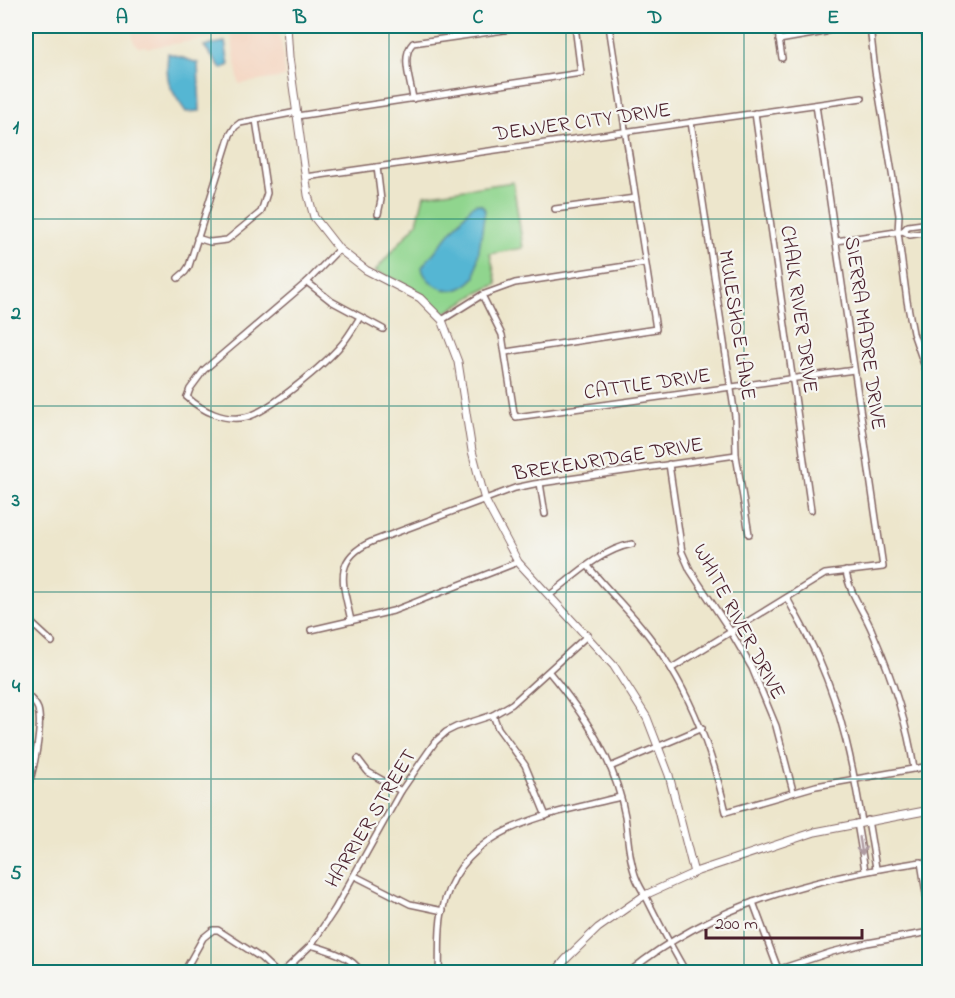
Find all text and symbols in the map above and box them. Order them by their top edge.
text: A [116,4,128,33]
text: B [292,4,307,33]
text: C [473,4,484,33]
text: D [647,4,662,33]
text: E [827,4,839,33]
street label: DENVER CITY DRIVE [491,96,673,150]
text: 1 [13,114,20,143]
street label: CHALK RIVER DRIVE [771,223,825,395]
street label: SIERRA MADRE DRIVE [836,235,892,432]
street label: MULESHOE LANE [709,248,763,403]
text: 2 [10,300,21,329]
street label: CATTLE DRIVE [582,361,713,409]
street label: BREKENRIDGE DRIVE [510,430,705,490]
text: 3 [11,487,20,516]
street label: WHITE RIVER DRIVE [684,539,792,705]
text: 4 [12,673,21,702]
street label: HARRIER STREET [318,744,425,894]
one-way arrow [856,836,867,856]
text: 5 [10,860,22,889]
scale bar [706,902,862,940]
text: 200 m [715,912,758,938]

